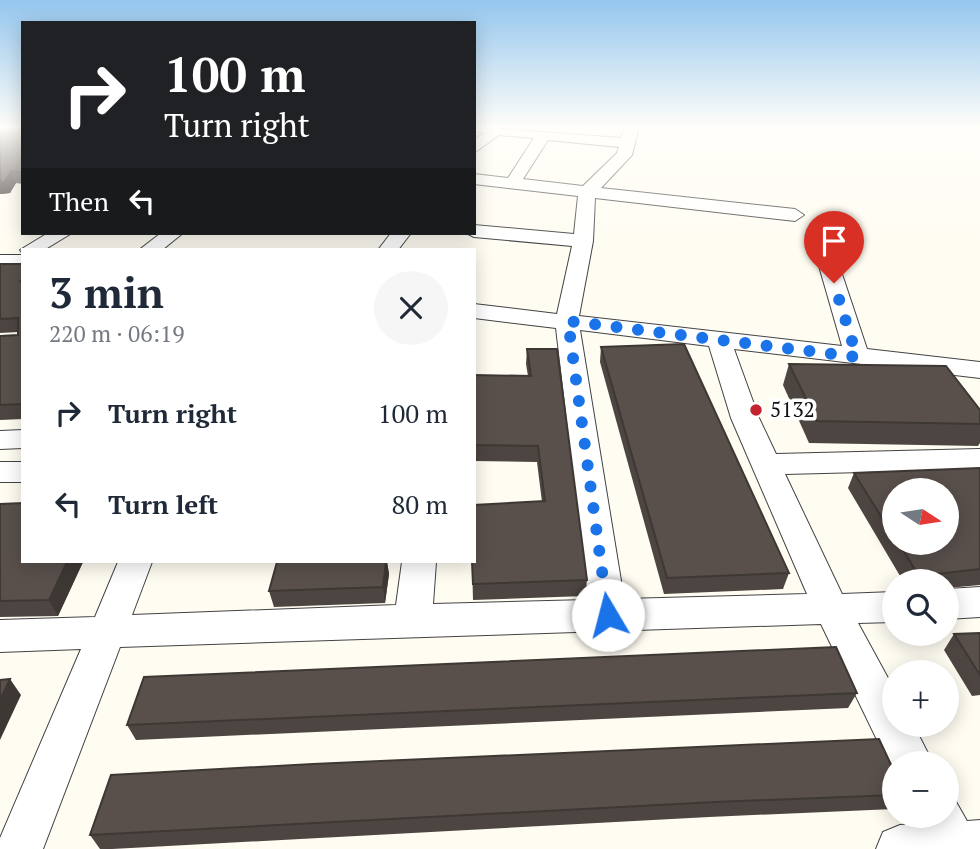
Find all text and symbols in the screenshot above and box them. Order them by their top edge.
text: 100 m [164,41,306,106]
icon: right [49,49,140,140]
text: Turn right [164,104,310,146]
icon: left [123,182,161,220]
text: Then [49,184,109,218]
pin [804,211,864,283]
icon: arrive [815,222,853,260]
text: 3 min [49,264,164,320]
button: close [374,271,448,345]
text: 220 m · 06:19 [49,318,184,349]
icon: right [49,394,87,432]
place label: 5132 [770,395,815,423]
text: Turn right [108,396,237,430]
text: 100 m [378,396,448,430]
marker: 5132 [748,402,764,418]
north arrow [882,478,959,555]
map controls [882,478,959,828]
icon: left [49,485,87,523]
text: Turn left [108,487,218,521]
text: 80 m [392,487,448,521]
button: search [882,569,959,646]
position arrow [571,578,645,652]
button: + [882,660,959,737]
button: − [882,751,959,828]

